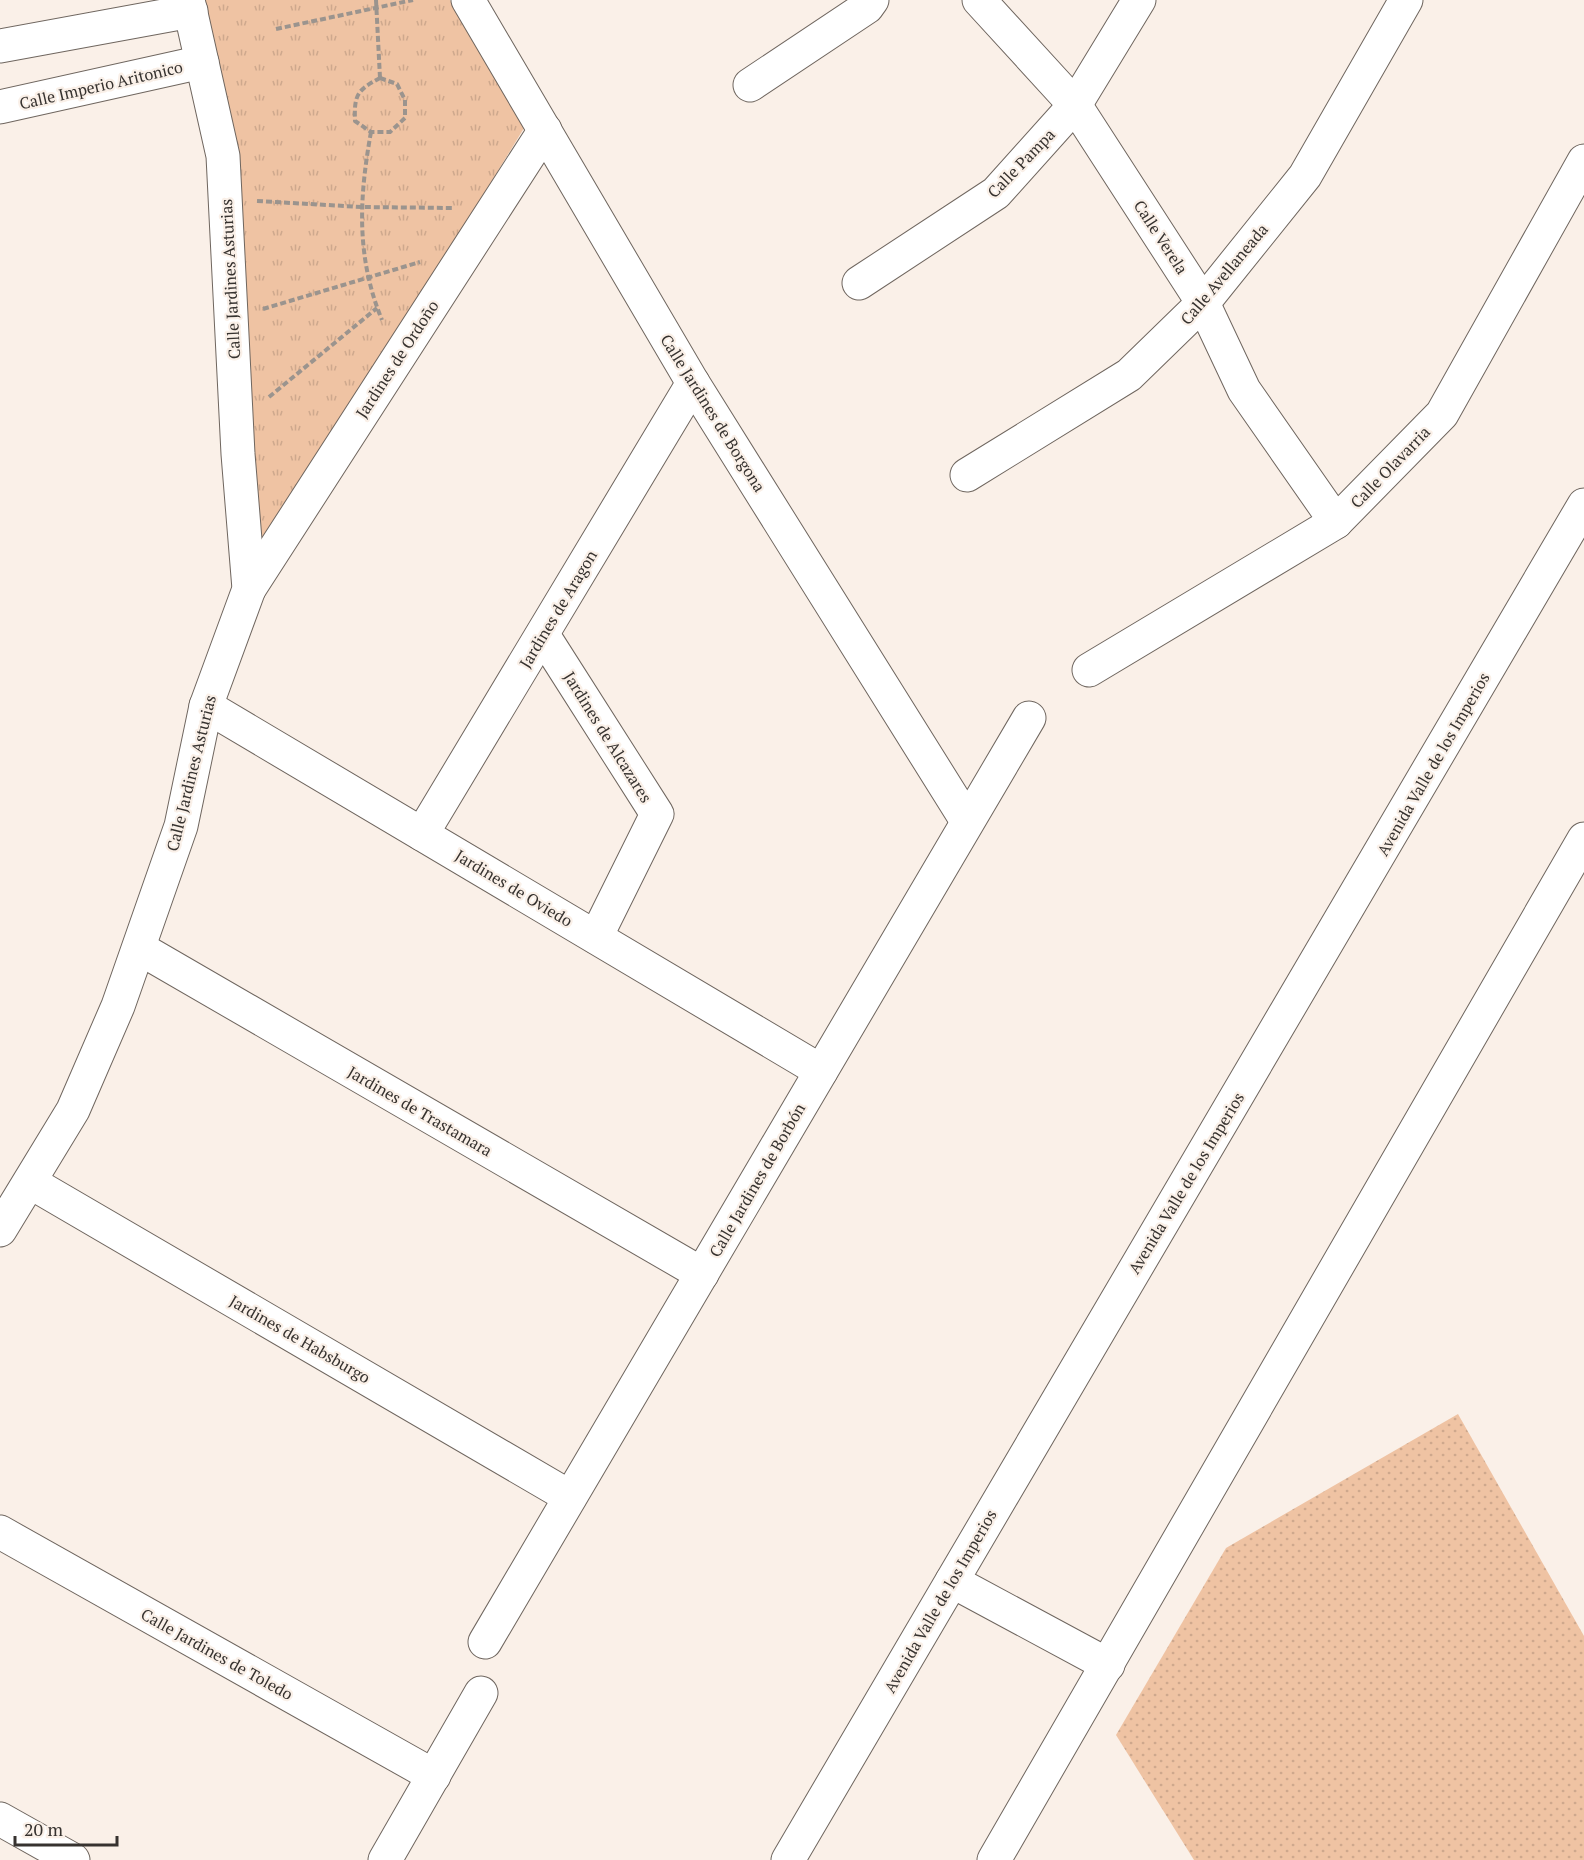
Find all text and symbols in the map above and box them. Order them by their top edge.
street label: Calle Imperio Aritonico [17,55,185,114]
street label: Calle Pampa [982,124,1060,202]
street label: Calle Verela [1129,196,1193,278]
street label: Calle Jardines Asturias [215,198,245,360]
street label: Calle Avellaneada [1175,219,1273,329]
street label: Jardines de Ordoño [351,296,444,422]
street label: Calle Jardines de Borgona [655,330,771,496]
street label: Calle Olavarria [1345,421,1435,513]
street label: Jardines de Aragon [514,545,602,672]
street label: Jardines de Alcazares [559,667,657,807]
street label: Avenida Valle de los Imperios [1371,668,1495,860]
street label: Calle Jardines Asturias [161,692,221,853]
street label: Jardines de Oviedo [451,844,577,932]
street label: Jardines de Trastamara [344,1061,496,1161]
street label: Avenida Valle de los Imperios [1123,1088,1249,1278]
street label: Calle Jardines de Borbón [704,1099,810,1261]
street label: Jardines de Habsburgo [226,1290,375,1388]
street label: Avenida Valle de los Imperios [878,1505,1002,1697]
street label: Calle Jardines de Toledo [137,1603,297,1705]
scale bar [15,1809,117,1847]
text: 20 m [24,1817,64,1841]

